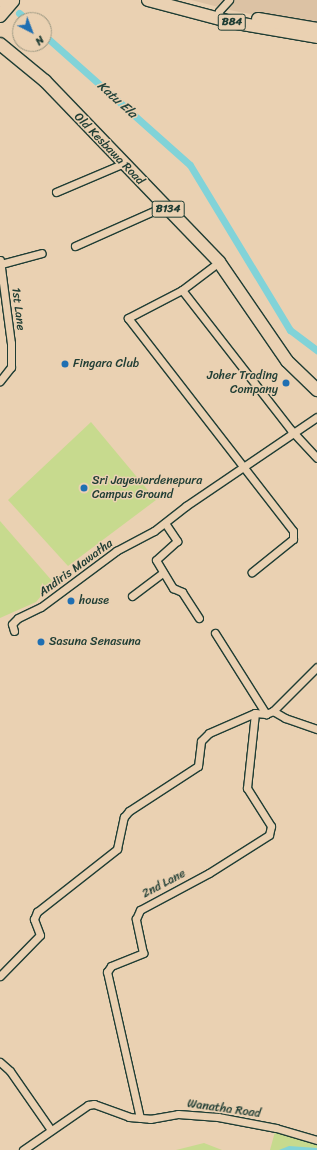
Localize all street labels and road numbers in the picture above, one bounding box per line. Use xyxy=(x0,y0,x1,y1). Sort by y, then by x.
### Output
road number: B84 xyxy=(217,13,247,31)
street label: Old Kesbawa Road xyxy=(71,110,147,188)
road number: B134 xyxy=(151,200,185,218)
street label: 1st Lane xyxy=(8,287,28,331)
street label: Andiris Mawatha xyxy=(36,536,116,600)
street label: 2nd Lane xyxy=(140,867,188,901)
street label: Wanatha Road xyxy=(186,1097,262,1121)

